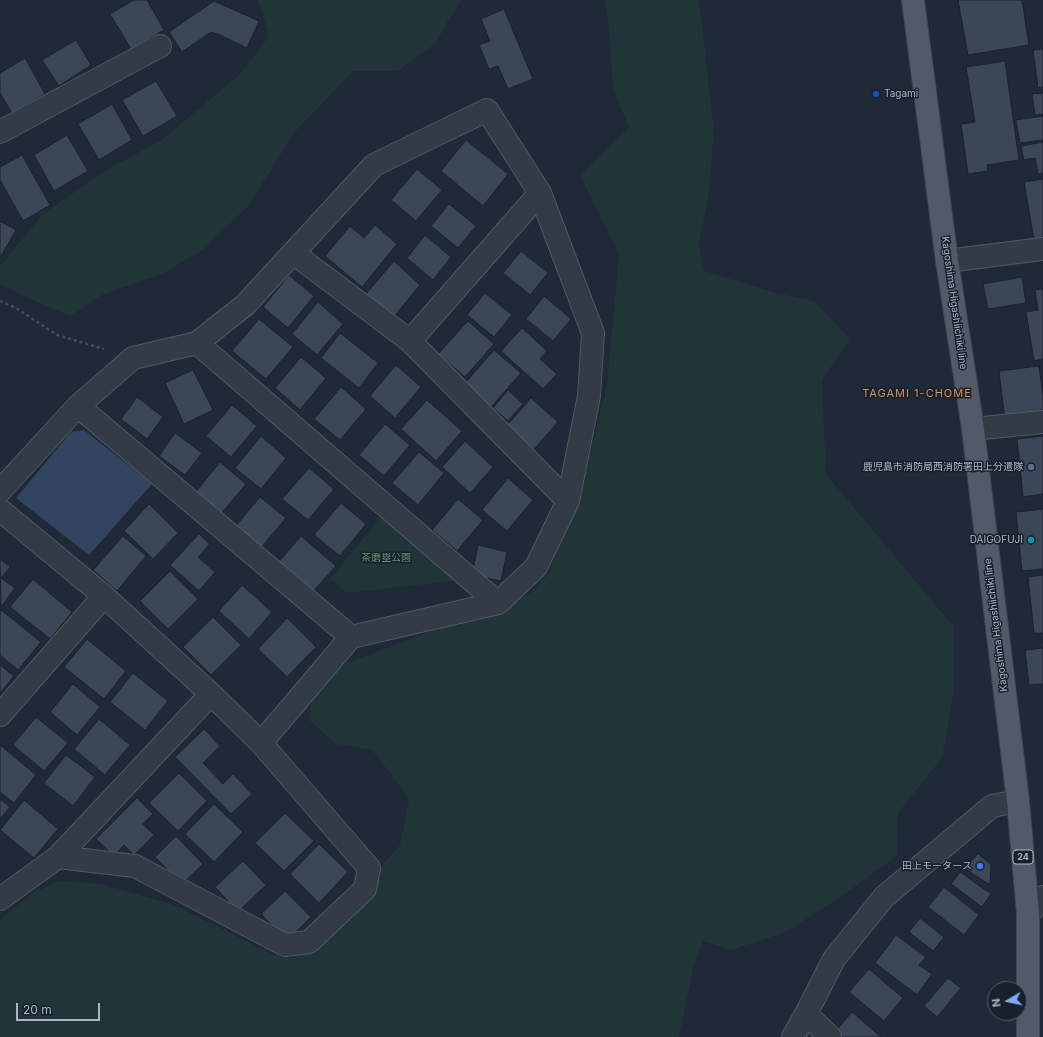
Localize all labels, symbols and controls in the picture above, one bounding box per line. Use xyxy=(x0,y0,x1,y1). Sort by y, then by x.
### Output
place label: Tagami xyxy=(884,88,918,100)
marker: Tagami xyxy=(871,89,881,99)
street label: Kagoshima Higashiichiki line xyxy=(939,236,969,370)
district label: TAGAMI 1-CHOME xyxy=(862,387,972,401)
place label: 鹿児島市消防局西消防署田上分遣隊 xyxy=(863,461,1023,473)
marker: 鹿児島市消防局西消防署田上分遣隊 xyxy=(1026,462,1036,472)
place label: DAIGOFUJI xyxy=(970,534,1023,546)
marker: DAIGOFUJI xyxy=(1026,535,1036,545)
park label: 茶磨塁公園 xyxy=(361,552,411,564)
street label: Kagoshima Higashiichiki line xyxy=(982,558,1010,692)
road number: 24 xyxy=(1013,850,1033,864)
place label: 田上モータース xyxy=(902,860,972,872)
marker: 田上モータース xyxy=(975,861,985,871)
north arrow xyxy=(987,981,1027,1021)
scale bar xyxy=(18,995,102,1021)
text: N xyxy=(989,997,1004,1008)
text: 20 m xyxy=(23,1002,52,1017)

